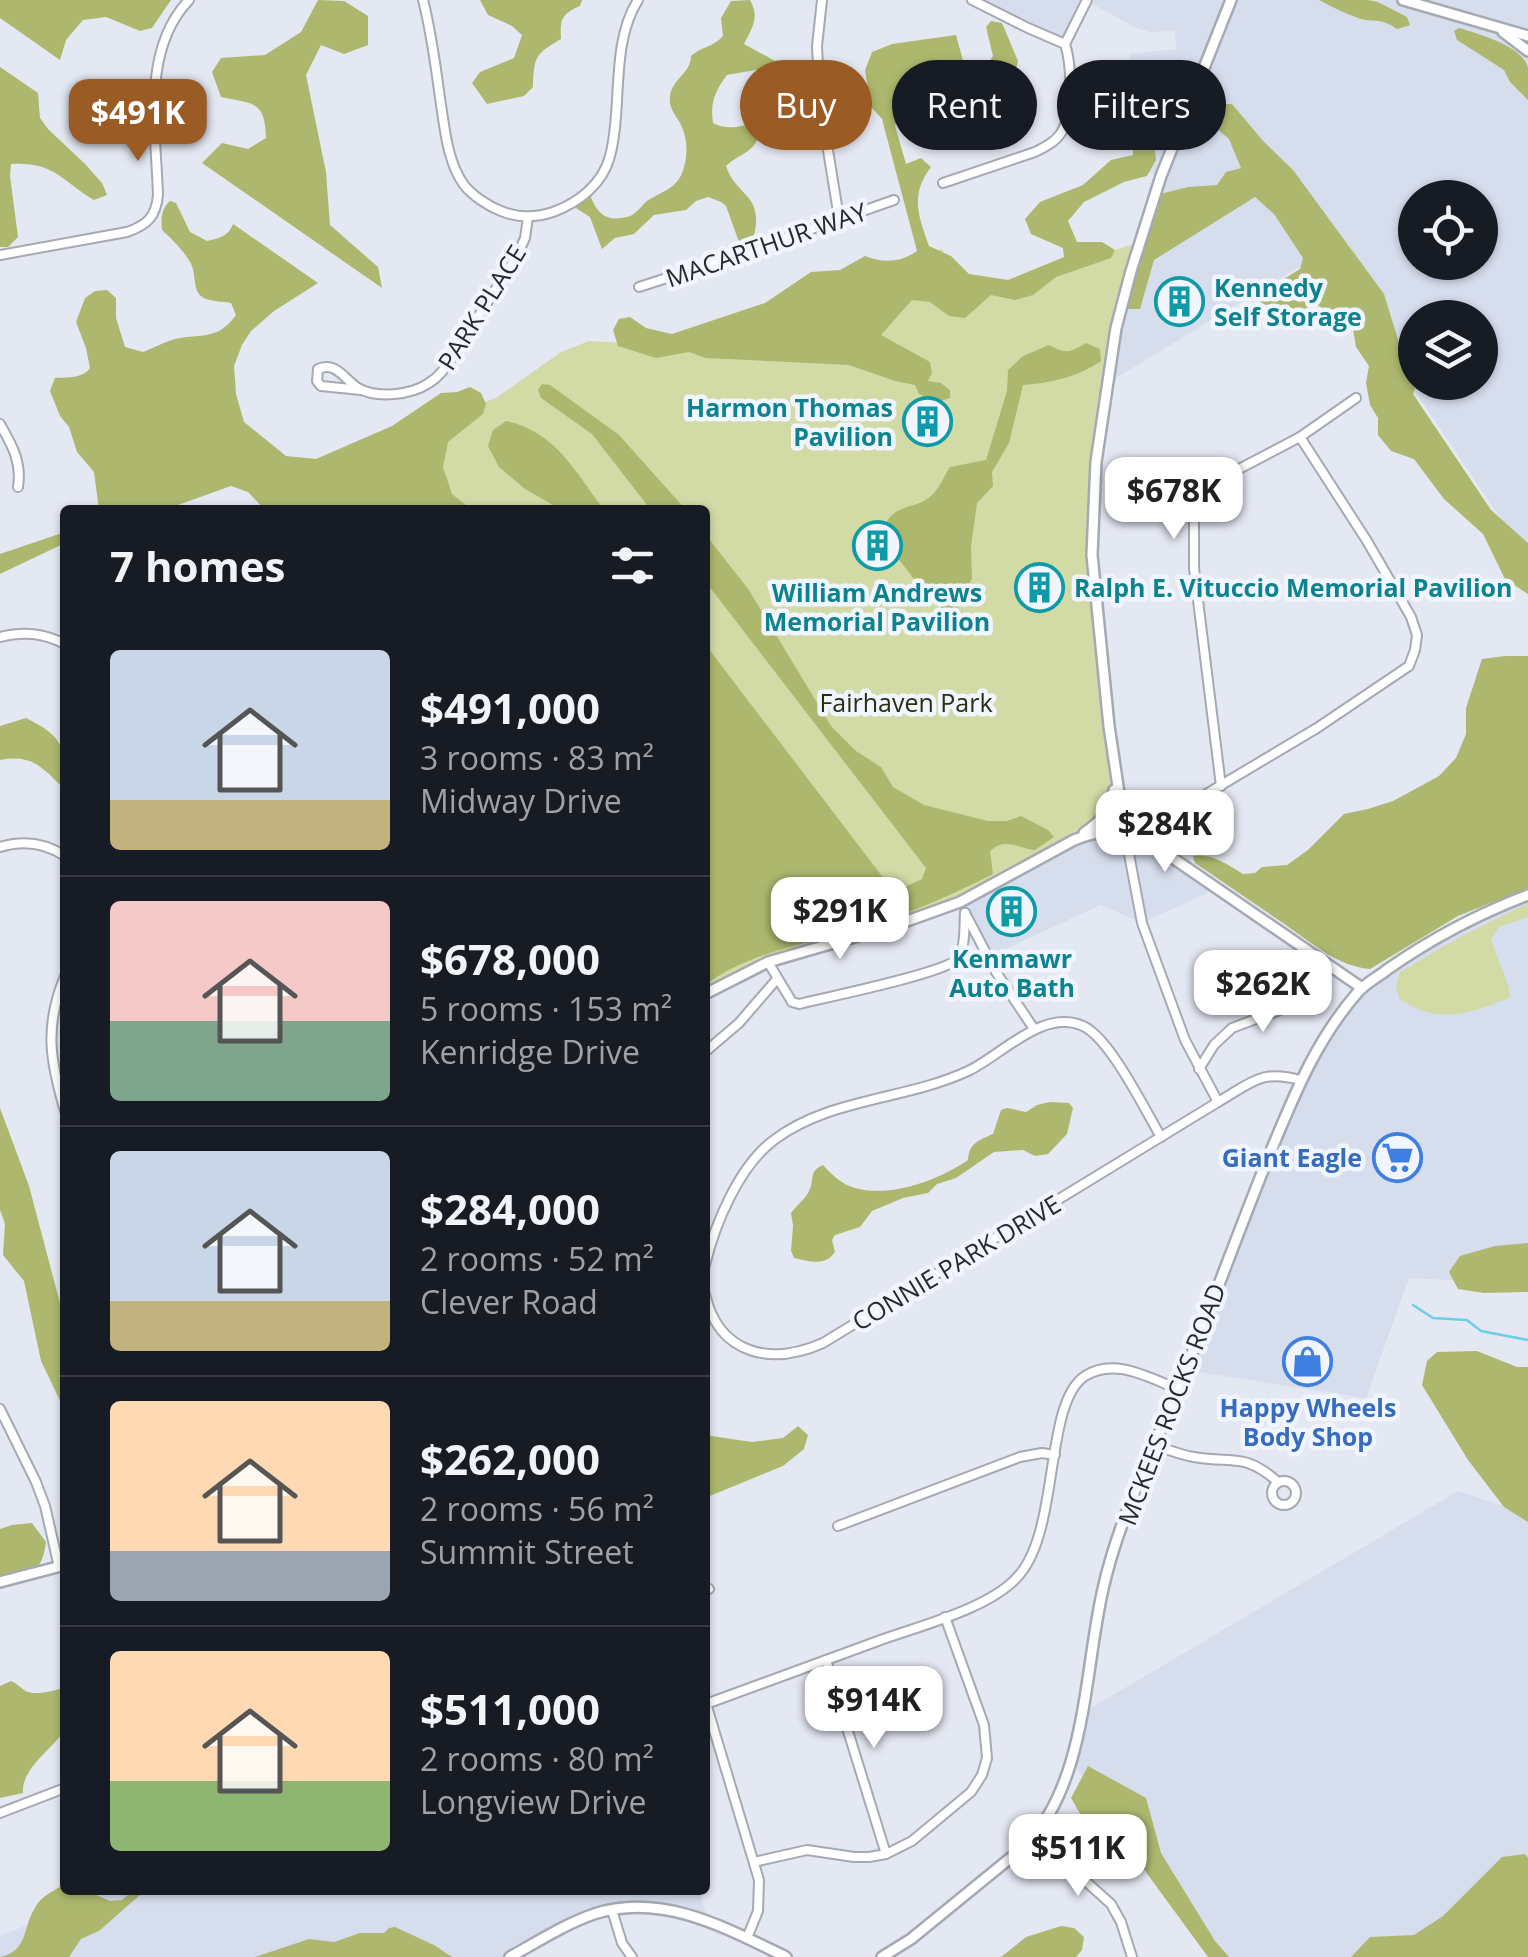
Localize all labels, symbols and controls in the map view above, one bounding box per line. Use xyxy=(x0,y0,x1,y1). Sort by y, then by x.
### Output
chip: Buy xyxy=(740,60,872,150)
chip: Rent xyxy=(892,60,1037,150)
chip: Filters xyxy=(1057,60,1226,150)
pin: $491K xyxy=(68,79,208,164)
text: $491K xyxy=(91,90,185,133)
map controls xyxy=(1398,180,1498,400)
button: locate xyxy=(1398,180,1498,280)
street label: MACARTHUR WAY xyxy=(661,194,871,294)
street label: PARK PLACE xyxy=(429,238,533,376)
place label: Kennedy Self Storage xyxy=(1214,270,1362,333)
building icon: Kennedy Self Storage xyxy=(1153,275,1205,327)
button: layers xyxy=(1398,300,1498,400)
place label: Harmon Thomas Pavilion xyxy=(686,390,893,453)
building icon: Harmon Thomas Pavilion xyxy=(902,395,954,447)
pin: $678K xyxy=(1104,457,1244,542)
text: $678K xyxy=(1127,468,1221,511)
building icon: William Andrews Memorial Pavilion xyxy=(851,520,903,572)
text: 7 homes xyxy=(110,537,285,594)
icon: filters xyxy=(605,538,660,593)
building icon: Ralph E. Vituccio Memorial Pavilion xyxy=(1013,561,1065,613)
place label: Ralph E. Vituccio Memorial Pavilion xyxy=(1074,570,1512,604)
place label: William Andrews Memorial Pavilion xyxy=(764,575,990,638)
text: $491,000 xyxy=(420,679,600,736)
park label: Fairhaven Park xyxy=(819,685,993,719)
icon: home xyxy=(190,690,310,810)
text: 3 rooms · 83 m² xyxy=(420,736,654,779)
text: Midway Drive xyxy=(420,779,622,822)
pin: $284K xyxy=(1095,790,1235,875)
text: $284K xyxy=(1118,801,1212,844)
pin: $291K xyxy=(770,877,910,962)
building icon: Kenmawr Auto Bath xyxy=(986,886,1038,938)
text: $291K xyxy=(793,888,887,931)
text: $678,000 xyxy=(420,930,600,987)
icon: home xyxy=(190,941,310,1061)
place label: Kenmawr Auto Bath xyxy=(949,941,1075,1004)
pin: $262K xyxy=(1193,950,1333,1035)
text: $262K xyxy=(1216,961,1310,1004)
text: 5 rooms · 153 m² xyxy=(420,987,672,1030)
text: Kenridge Drive xyxy=(420,1030,640,1073)
supermarket icon: Giant Eagle xyxy=(1371,1131,1423,1183)
place label: Giant Eagle xyxy=(1222,1140,1362,1174)
text: $284,000 xyxy=(420,1180,600,1237)
street label: CONNIE PARK DRIVE xyxy=(845,1186,1067,1338)
icon: home xyxy=(190,1191,310,1311)
text: 2 rooms · 52 m² xyxy=(420,1237,654,1280)
street label: MCKEES ROCKS ROAD xyxy=(1109,1278,1233,1530)
text: Clever Road xyxy=(420,1280,598,1323)
shop icon: Happy Wheels Body Shop xyxy=(1282,1335,1334,1387)
place label: Happy Wheels Body Shop xyxy=(1220,1390,1396,1453)
text: $262,000 xyxy=(420,1430,600,1487)
icon: home xyxy=(190,1441,310,1561)
text: 2 rooms · 56 m² xyxy=(420,1487,654,1530)
text: Summit Street xyxy=(420,1530,634,1573)
pin: $914K xyxy=(804,1666,944,1751)
text: $914K xyxy=(827,1677,921,1720)
text: $511,000 xyxy=(420,1680,600,1737)
icon: home xyxy=(190,1691,310,1811)
text: 2 rooms · 80 m² xyxy=(420,1737,654,1780)
text: Longview Drive xyxy=(420,1780,646,1823)
pin: $511K xyxy=(1008,1814,1148,1899)
text: $511K xyxy=(1031,1825,1125,1868)

